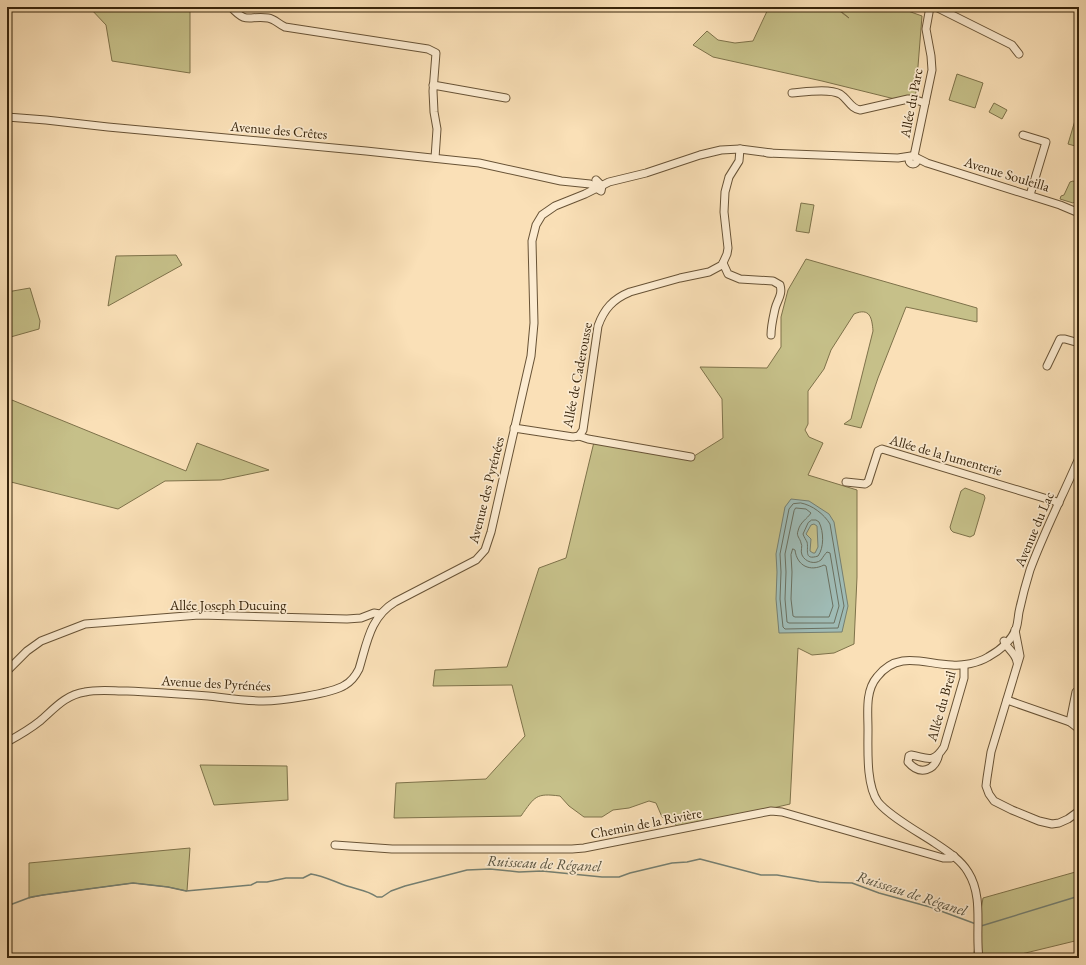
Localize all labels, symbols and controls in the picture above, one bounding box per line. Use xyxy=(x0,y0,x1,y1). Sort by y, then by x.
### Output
street label: Allée du Parc xyxy=(895,67,927,140)
street label: Avenue des Crêtes xyxy=(229,117,329,143)
street label: Avenue Souleilla xyxy=(961,152,1052,196)
street label: Allée de Caderousse xyxy=(558,320,596,430)
street label: Allée de la Jumenterie xyxy=(887,430,1005,480)
street label: Avenue des Pyrénées xyxy=(464,434,508,546)
street label: Avenue du Lac xyxy=(1010,489,1058,570)
street label: Allée Joseph Ducuing xyxy=(169,596,287,614)
street label: Allée du Breil xyxy=(922,668,960,744)
street label: Avenue des Pyrénées xyxy=(160,671,272,695)
street label: Chemin de la Rivière xyxy=(589,803,704,843)
water label: Ruisseau de Réganel xyxy=(486,851,602,876)
water label: Ruisseau de Réganel xyxy=(855,866,970,920)

